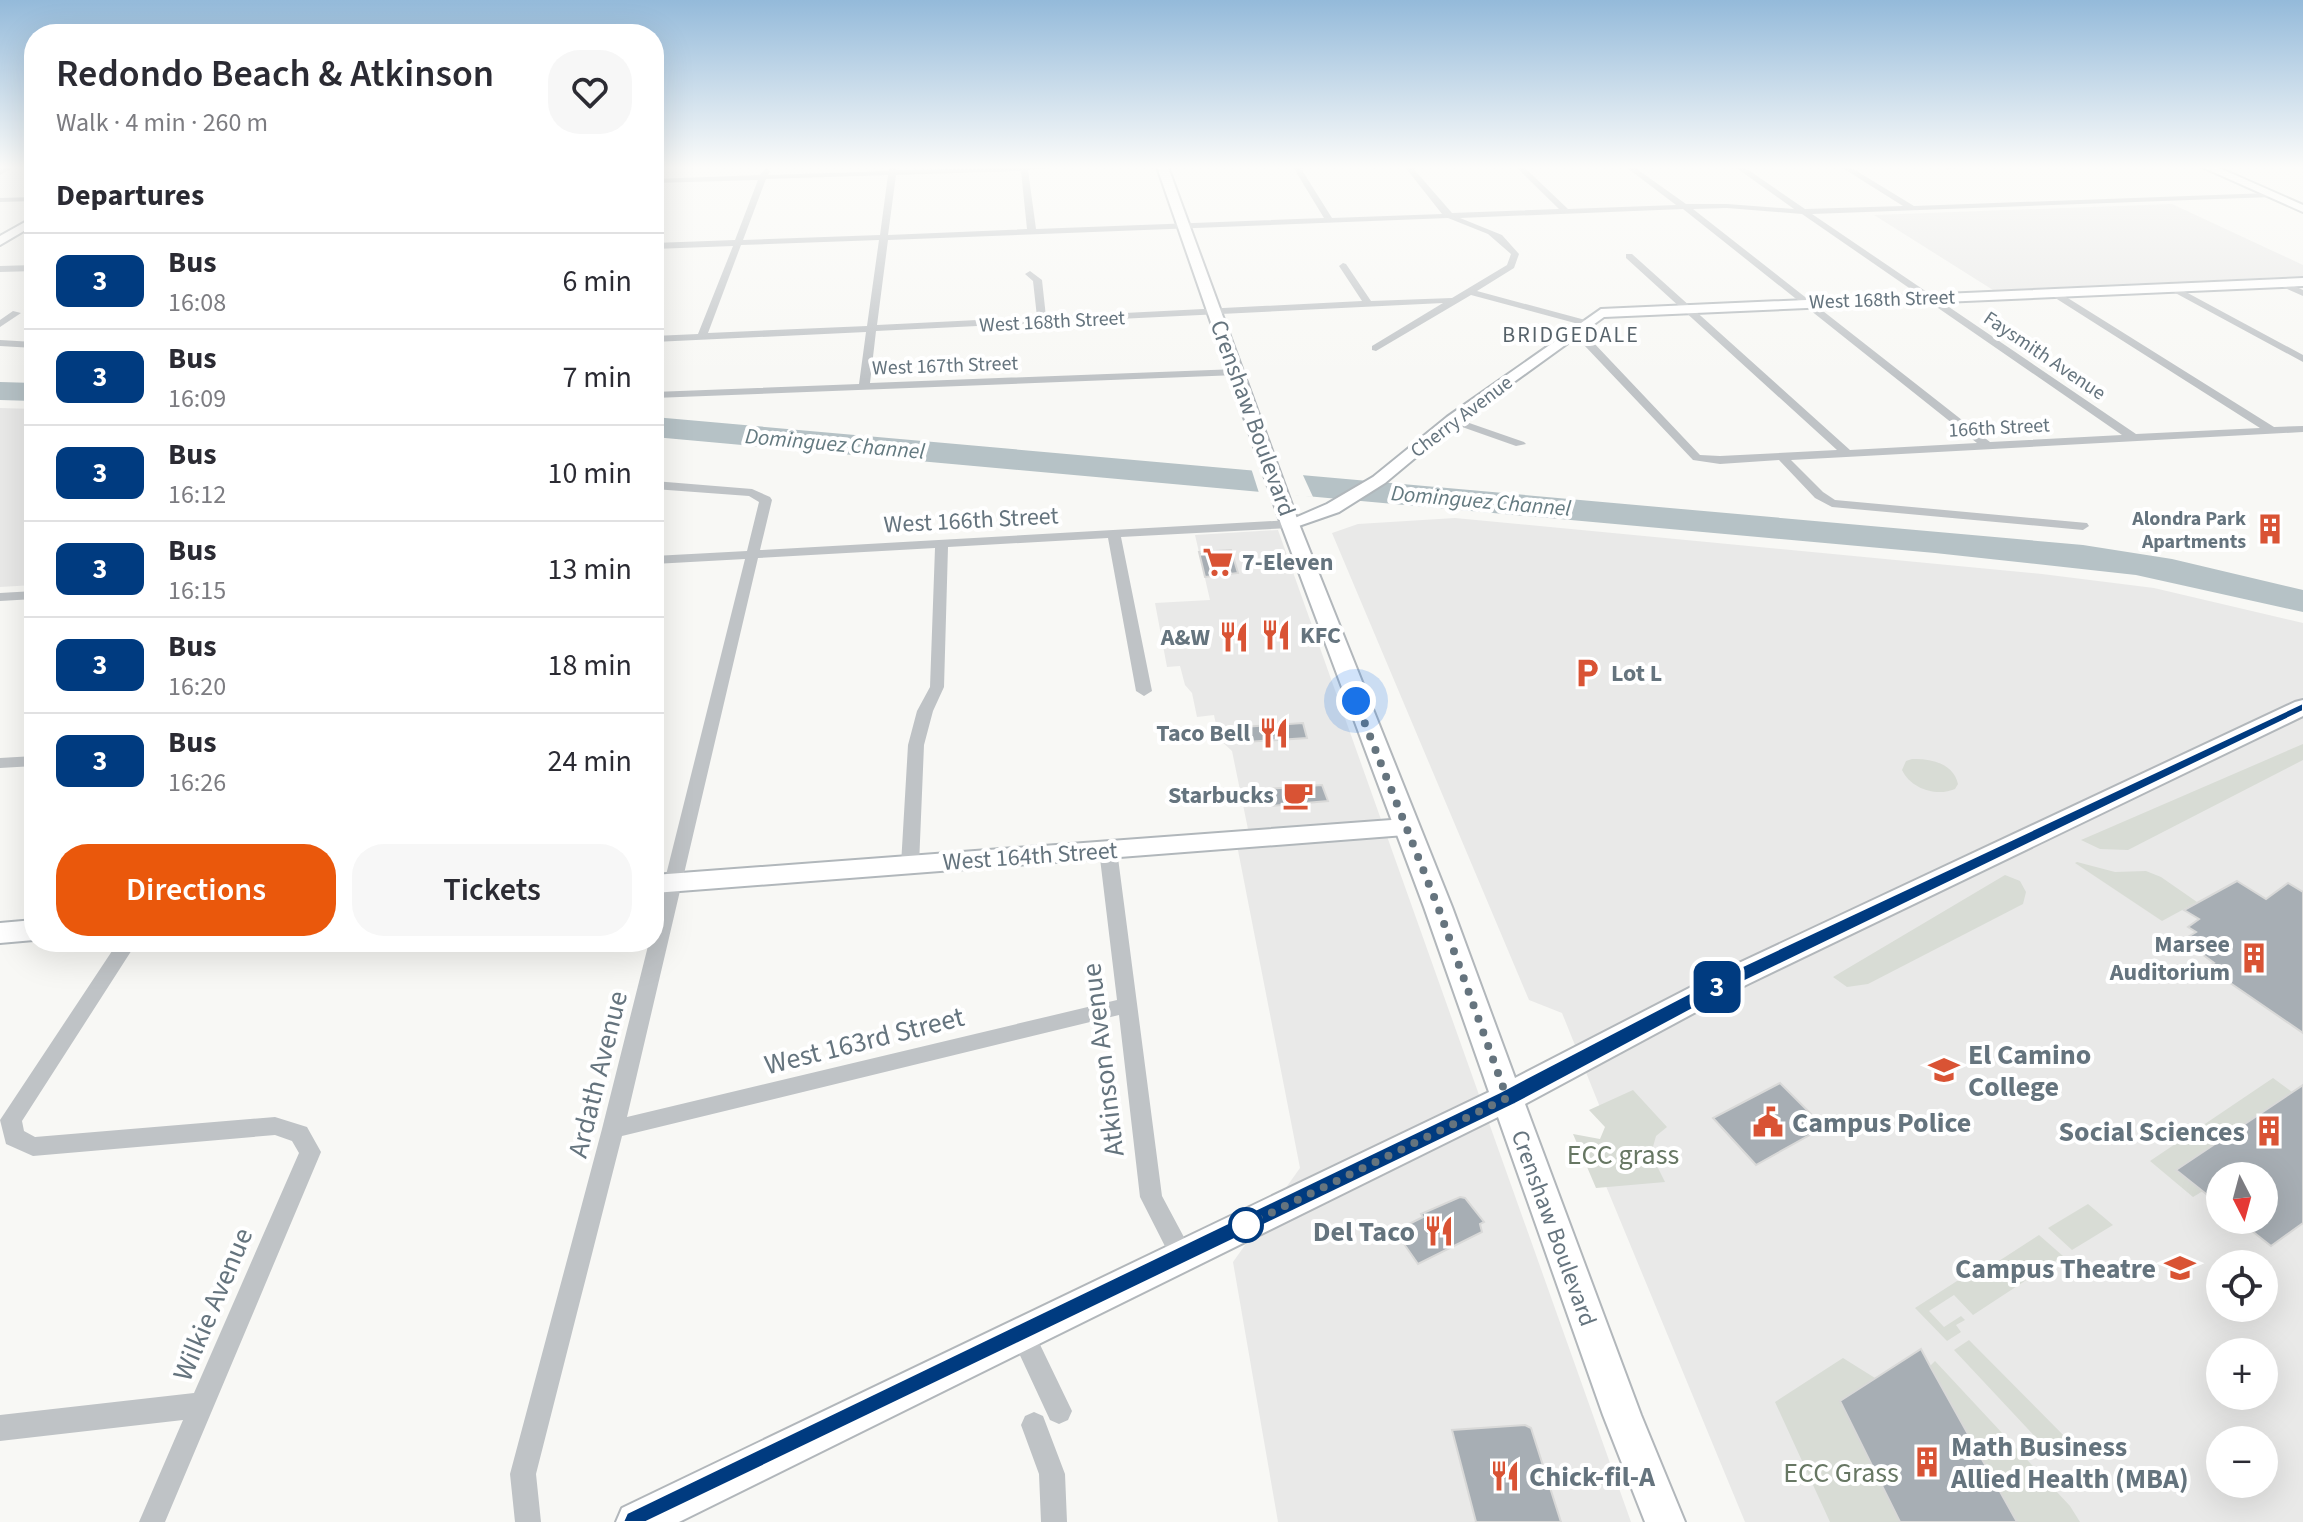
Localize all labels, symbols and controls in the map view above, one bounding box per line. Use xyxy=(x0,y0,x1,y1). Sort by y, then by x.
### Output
text: Redondo Beach & Atkinson xyxy=(56,47,494,101)
button: heart xyxy=(548,50,632,134)
text: Walk · 4 min · 260 m xyxy=(56,104,268,141)
text: Departures xyxy=(56,174,204,217)
text: Bus xyxy=(168,241,216,284)
text: 6 min xyxy=(562,260,632,303)
text: 3 xyxy=(93,261,107,301)
street label: West 168th Street xyxy=(1809,283,1956,317)
text: 16:08 xyxy=(168,284,226,321)
street label: West 168th Street xyxy=(978,304,1126,340)
street label: Faysmith Avenue xyxy=(1978,305,2111,407)
street label: Crenshaw Boulevard xyxy=(1201,315,1304,521)
district label: BRIDGEDALE xyxy=(1502,319,1640,351)
text: Bus xyxy=(168,337,216,380)
street label: West 167th Street xyxy=(872,349,1019,383)
text: 7 min xyxy=(562,356,632,399)
text: 3 xyxy=(93,357,107,397)
street label: Cherry Avenue xyxy=(1405,369,1519,465)
text: 16:09 xyxy=(168,380,226,417)
street label: 166th Street xyxy=(1948,411,2051,445)
water label: Dominguez Channel xyxy=(744,420,927,468)
text: Bus xyxy=(168,433,216,476)
text: 10 min xyxy=(548,452,632,495)
text: 3 xyxy=(93,453,107,493)
text: 16:12 xyxy=(168,476,226,513)
water label: Dominguez Channel xyxy=(1390,477,1573,525)
street label: West 166th Street xyxy=(883,498,1059,543)
place label: Alondra Park Apartments xyxy=(2131,505,2246,556)
building icon: Alondra Park Apartments xyxy=(2253,512,2287,546)
text: Bus xyxy=(168,529,216,572)
supermarket icon: 7-Eleven xyxy=(1201,545,1235,579)
place label: 7-Eleven xyxy=(1242,545,1333,580)
text: 13 min xyxy=(548,548,632,591)
text: 3 xyxy=(93,549,107,589)
text: 16:15 xyxy=(168,572,226,609)
restaurant icon: KFC xyxy=(1259,618,1293,652)
place label: KFC xyxy=(1300,618,1341,653)
place label: A&W xyxy=(1160,620,1210,655)
restaurant icon: A&W xyxy=(1217,620,1251,654)
text: Bus xyxy=(168,625,216,668)
text: 18 min xyxy=(548,644,632,687)
text: 3 xyxy=(93,645,107,685)
parking icon: Lot L xyxy=(1570,656,1604,690)
place label: Lot L xyxy=(1611,656,1662,691)
text: 16:20 xyxy=(168,668,226,705)
your location xyxy=(1336,681,1376,721)
place label: Taco Bell xyxy=(1156,716,1250,751)
restaurant icon: Taco Bell xyxy=(1257,716,1291,750)
text: Bus xyxy=(168,721,216,764)
text: 24 min xyxy=(548,740,632,783)
text: 3 xyxy=(93,741,107,781)
text: 16:26 xyxy=(168,764,226,801)
place label: Starbucks xyxy=(1168,778,1274,813)
cafe icon: Starbucks xyxy=(1281,778,1315,812)
street label: West 164th Street xyxy=(941,833,1119,880)
button: Directions xyxy=(56,844,336,936)
button: Tickets xyxy=(352,844,632,936)
place label: Marsee Auditorium xyxy=(2109,927,2230,990)
building icon: Marsee Auditorium xyxy=(2237,941,2271,975)
street label: Atkinson Avenue xyxy=(1071,961,1135,1159)
line badge: 3 xyxy=(1691,961,1743,1013)
text: 3 xyxy=(1710,967,1724,1007)
street label: Ardath Avenue xyxy=(558,987,638,1162)
street label: West 163rd Street xyxy=(760,997,969,1085)
place label: El Camino College xyxy=(1968,1035,2091,1107)
school or university icon: El Camino College xyxy=(1927,1053,1961,1087)
place label: Campus Police xyxy=(1792,1103,1971,1143)
public building icon: Campus Police xyxy=(1751,1105,1785,1139)
place label: Social Sciences xyxy=(2059,1112,2245,1152)
building icon: Social Sciences xyxy=(2252,1114,2286,1148)
street label: Crenshaw Boulevard xyxy=(1502,1125,1605,1331)
park label: ECC grass xyxy=(1567,1135,1679,1175)
north arrow xyxy=(2206,1162,2278,1234)
map controls xyxy=(2206,1162,2278,1498)
unlabelled marker xyxy=(1229,1208,1263,1242)
place label: Del Taco xyxy=(1313,1212,1415,1252)
restaurant icon: Del Taco xyxy=(1422,1214,1456,1248)
street label: Wilkie Avenue xyxy=(163,1222,263,1387)
place label: Campus Theatre xyxy=(1955,1249,2156,1289)
button: locate xyxy=(2206,1250,2278,1322)
school or university icon: Campus Theatre xyxy=(2163,1251,2197,1285)
button: + xyxy=(2206,1338,2278,1410)
button: − xyxy=(2206,1426,2278,1498)
place label: Math Business Allied Health (MBA) xyxy=(1950,1427,2189,1499)
building icon: Math Business Allied Health (MBA) xyxy=(1910,1445,1944,1479)
park label: ECC Grass xyxy=(1783,1453,1899,1493)
place label: Chick-fil-A xyxy=(1529,1457,1656,1497)
restaurant icon: Chick-fil-A xyxy=(1488,1459,1522,1493)

